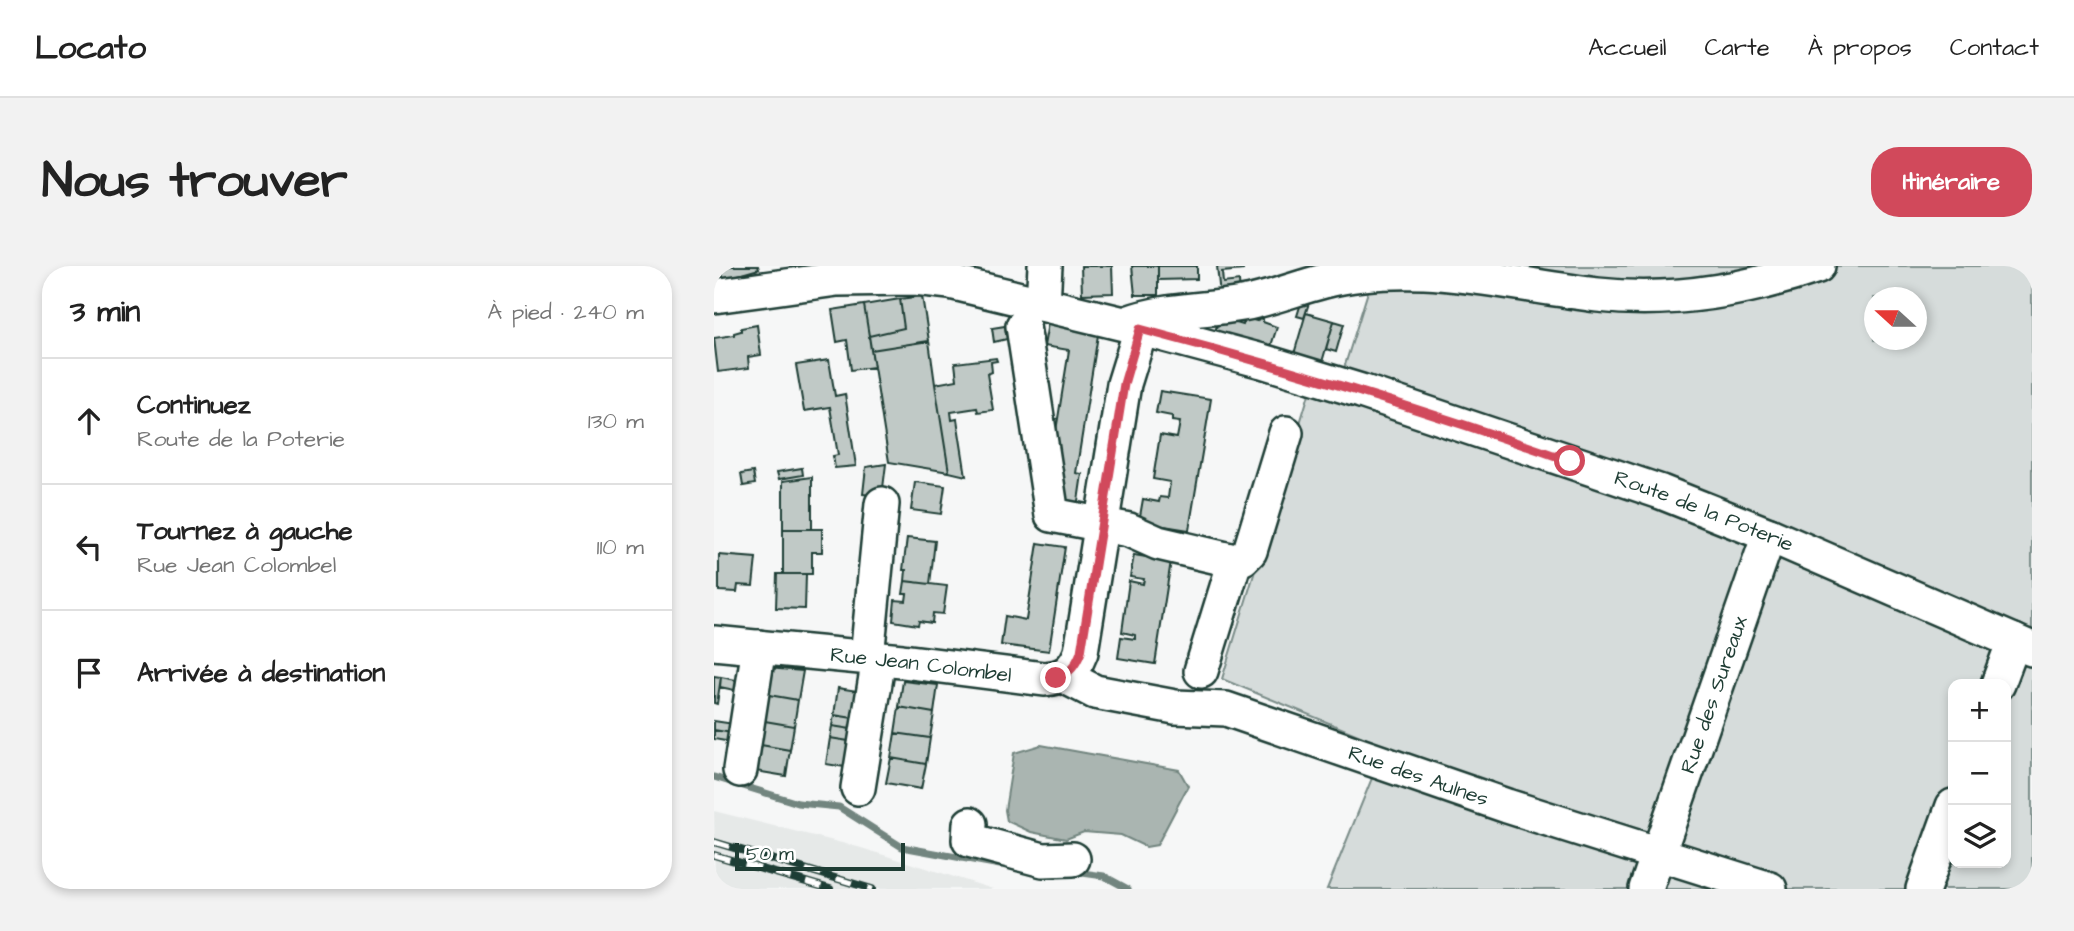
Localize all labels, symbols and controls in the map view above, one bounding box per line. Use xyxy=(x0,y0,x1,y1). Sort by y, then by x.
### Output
text: Locato xyxy=(35,25,146,71)
text: Accueil xyxy=(1588,31,1667,65)
text: Carte xyxy=(1705,31,1770,65)
text: À propos xyxy=(1808,31,1912,65)
text: Contact xyxy=(1950,31,2039,65)
button: Itinéraire xyxy=(1871,147,2032,217)
text: Nous trouver xyxy=(42,148,348,216)
north arrow xyxy=(1864,287,1927,350)
text: 3 min xyxy=(70,291,140,333)
text: À pied · 240 m xyxy=(487,296,644,328)
text: Continuez xyxy=(137,387,251,423)
icon: ahead xyxy=(70,402,108,440)
text: 130 m xyxy=(588,405,644,437)
text: Route de la Poterie xyxy=(137,423,345,455)
route start xyxy=(1554,445,1585,476)
street label: Route de la Poterie xyxy=(1611,463,1798,558)
text: Tournez à gauche xyxy=(137,513,353,549)
icon: left xyxy=(70,528,108,566)
text: 110 m xyxy=(596,531,644,563)
text: Rue Jean Colombel xyxy=(137,549,336,581)
street label: Rue des Sureaux xyxy=(1673,612,1754,777)
street label: Rue Jean Colombel xyxy=(829,640,1013,689)
icon: arrive xyxy=(70,654,108,692)
text: Arrivée à destination xyxy=(137,655,385,691)
route end xyxy=(1040,662,1071,693)
map controls xyxy=(1948,679,2011,868)
button: + xyxy=(1948,679,2011,742)
street label: Rue des Aulnes xyxy=(1345,738,1492,813)
button: − xyxy=(1948,742,2011,805)
button: layers xyxy=(1948,805,2011,868)
scale bar xyxy=(735,840,905,872)
text: 50 m xyxy=(746,841,794,868)

